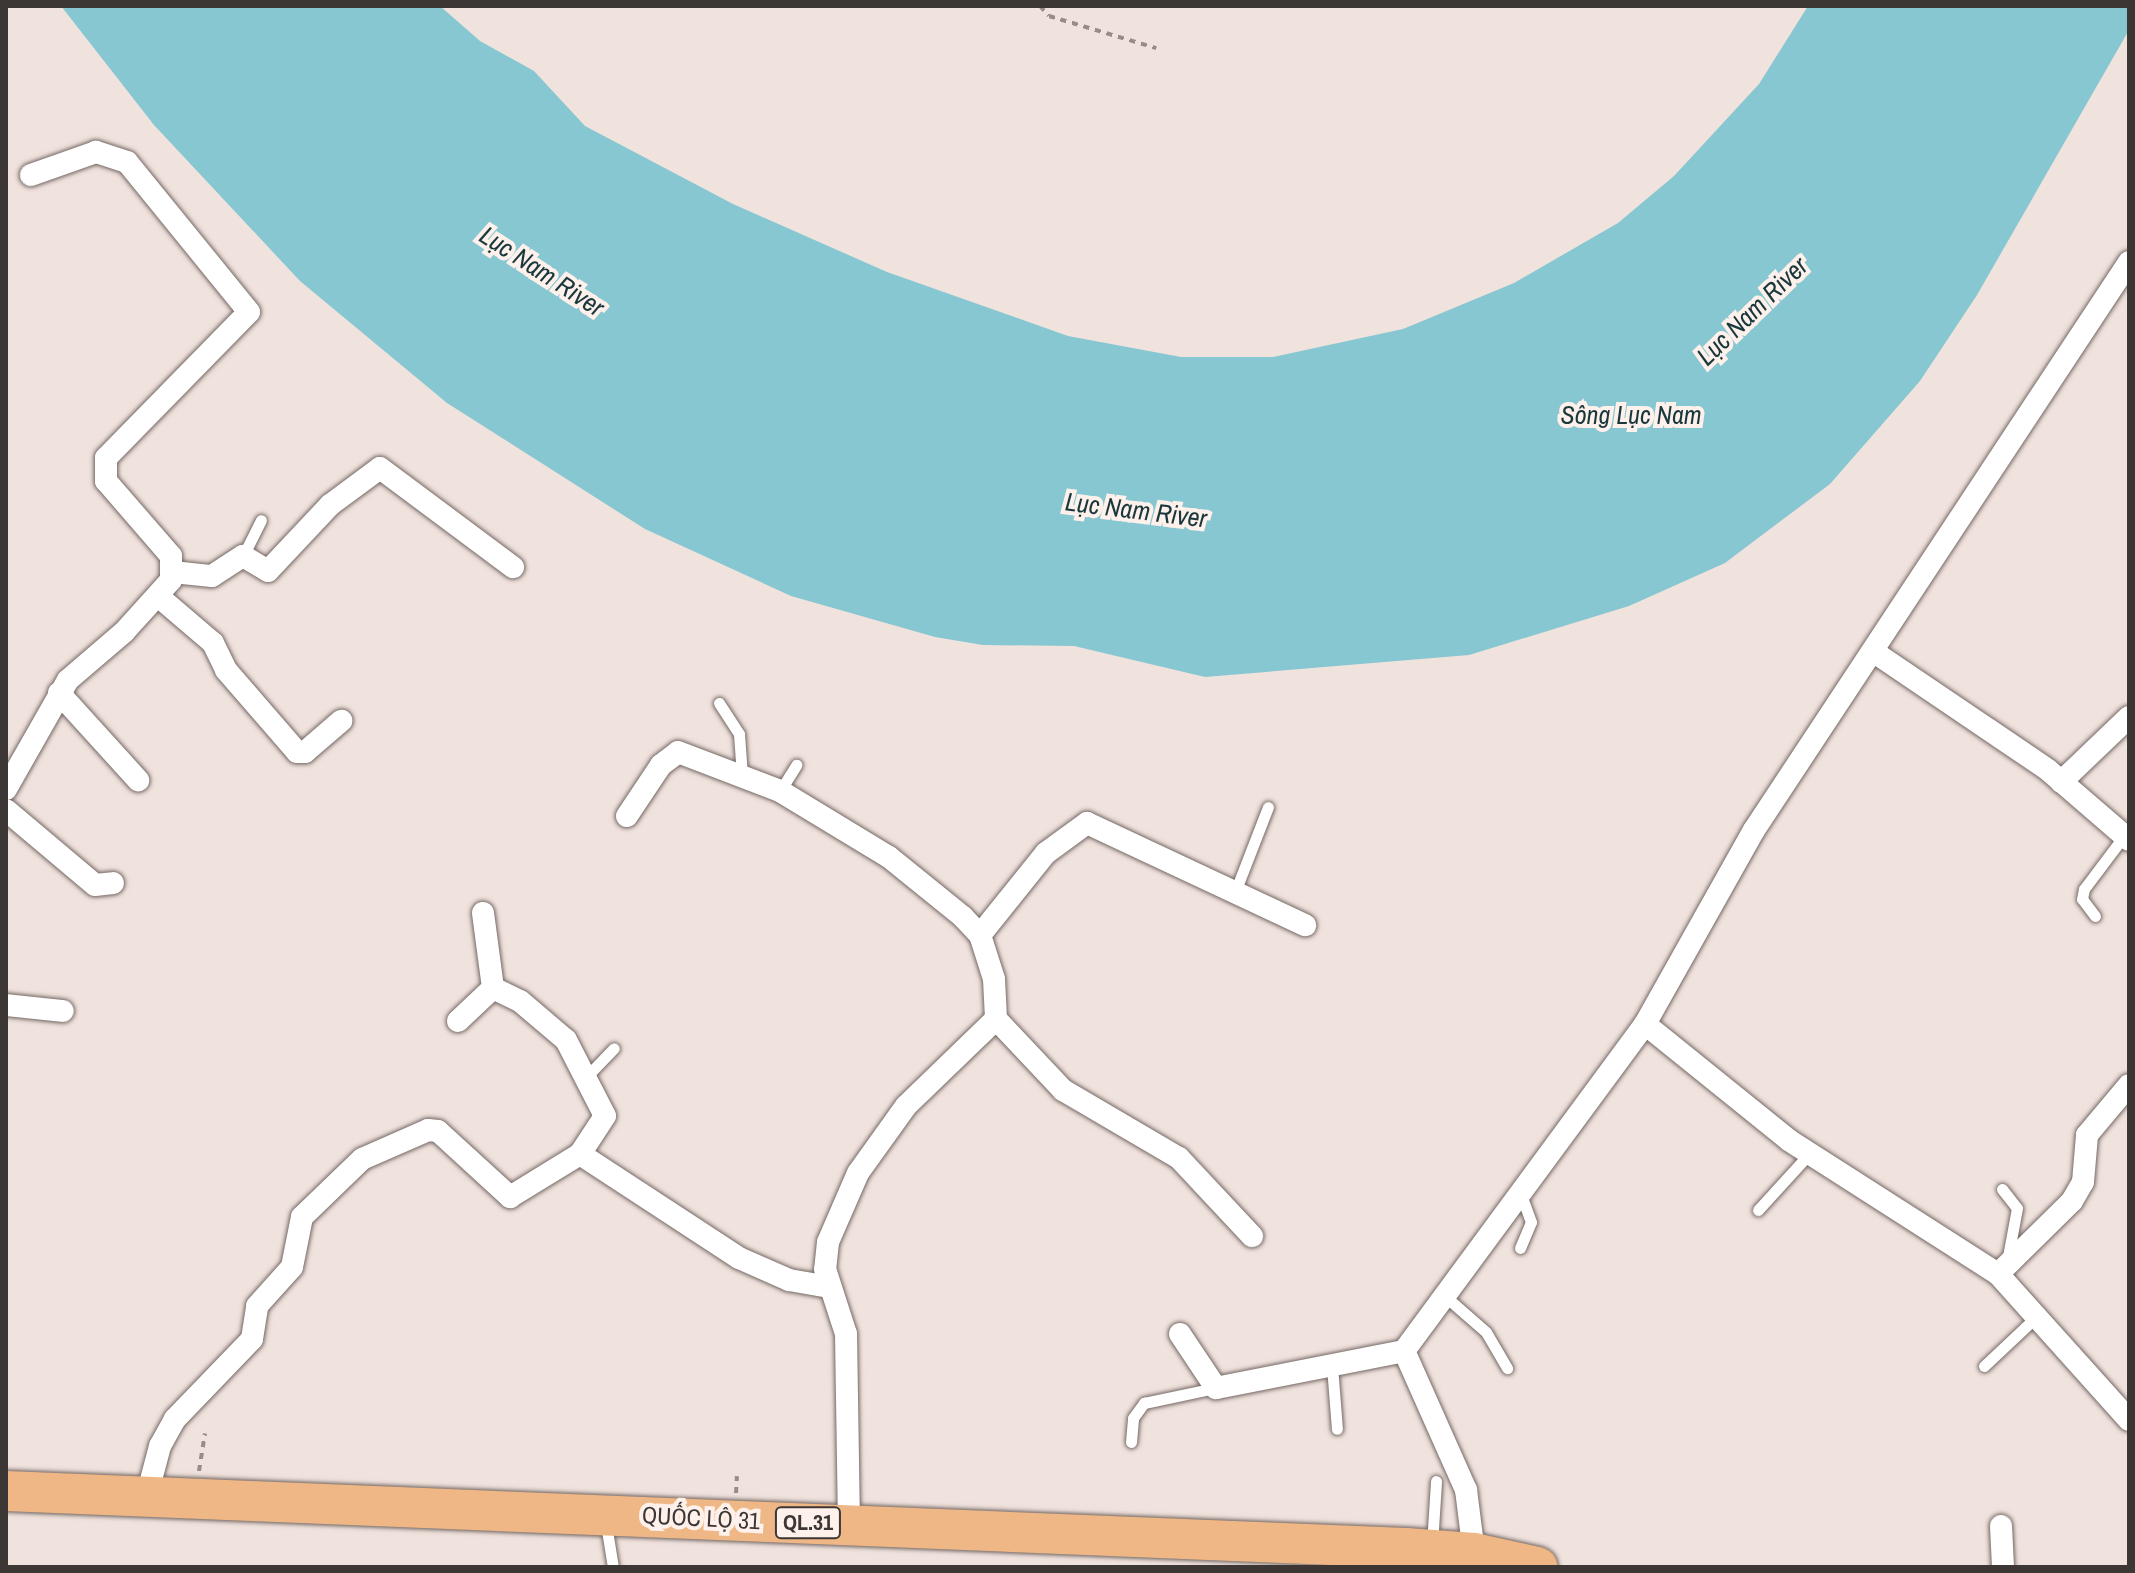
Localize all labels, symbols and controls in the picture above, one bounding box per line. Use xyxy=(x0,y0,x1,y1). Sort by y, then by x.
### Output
water label: Lục Nam River xyxy=(474,219,610,323)
water label: Lục Nam River xyxy=(1690,250,1814,372)
water label: Sông Lục Nam xyxy=(1560,399,1702,431)
water label: Lục Nam River xyxy=(1064,486,1208,534)
street label: QUỐC LỘ 31 xyxy=(641,1501,761,1535)
road number: QL.31 xyxy=(774,1505,842,1541)

